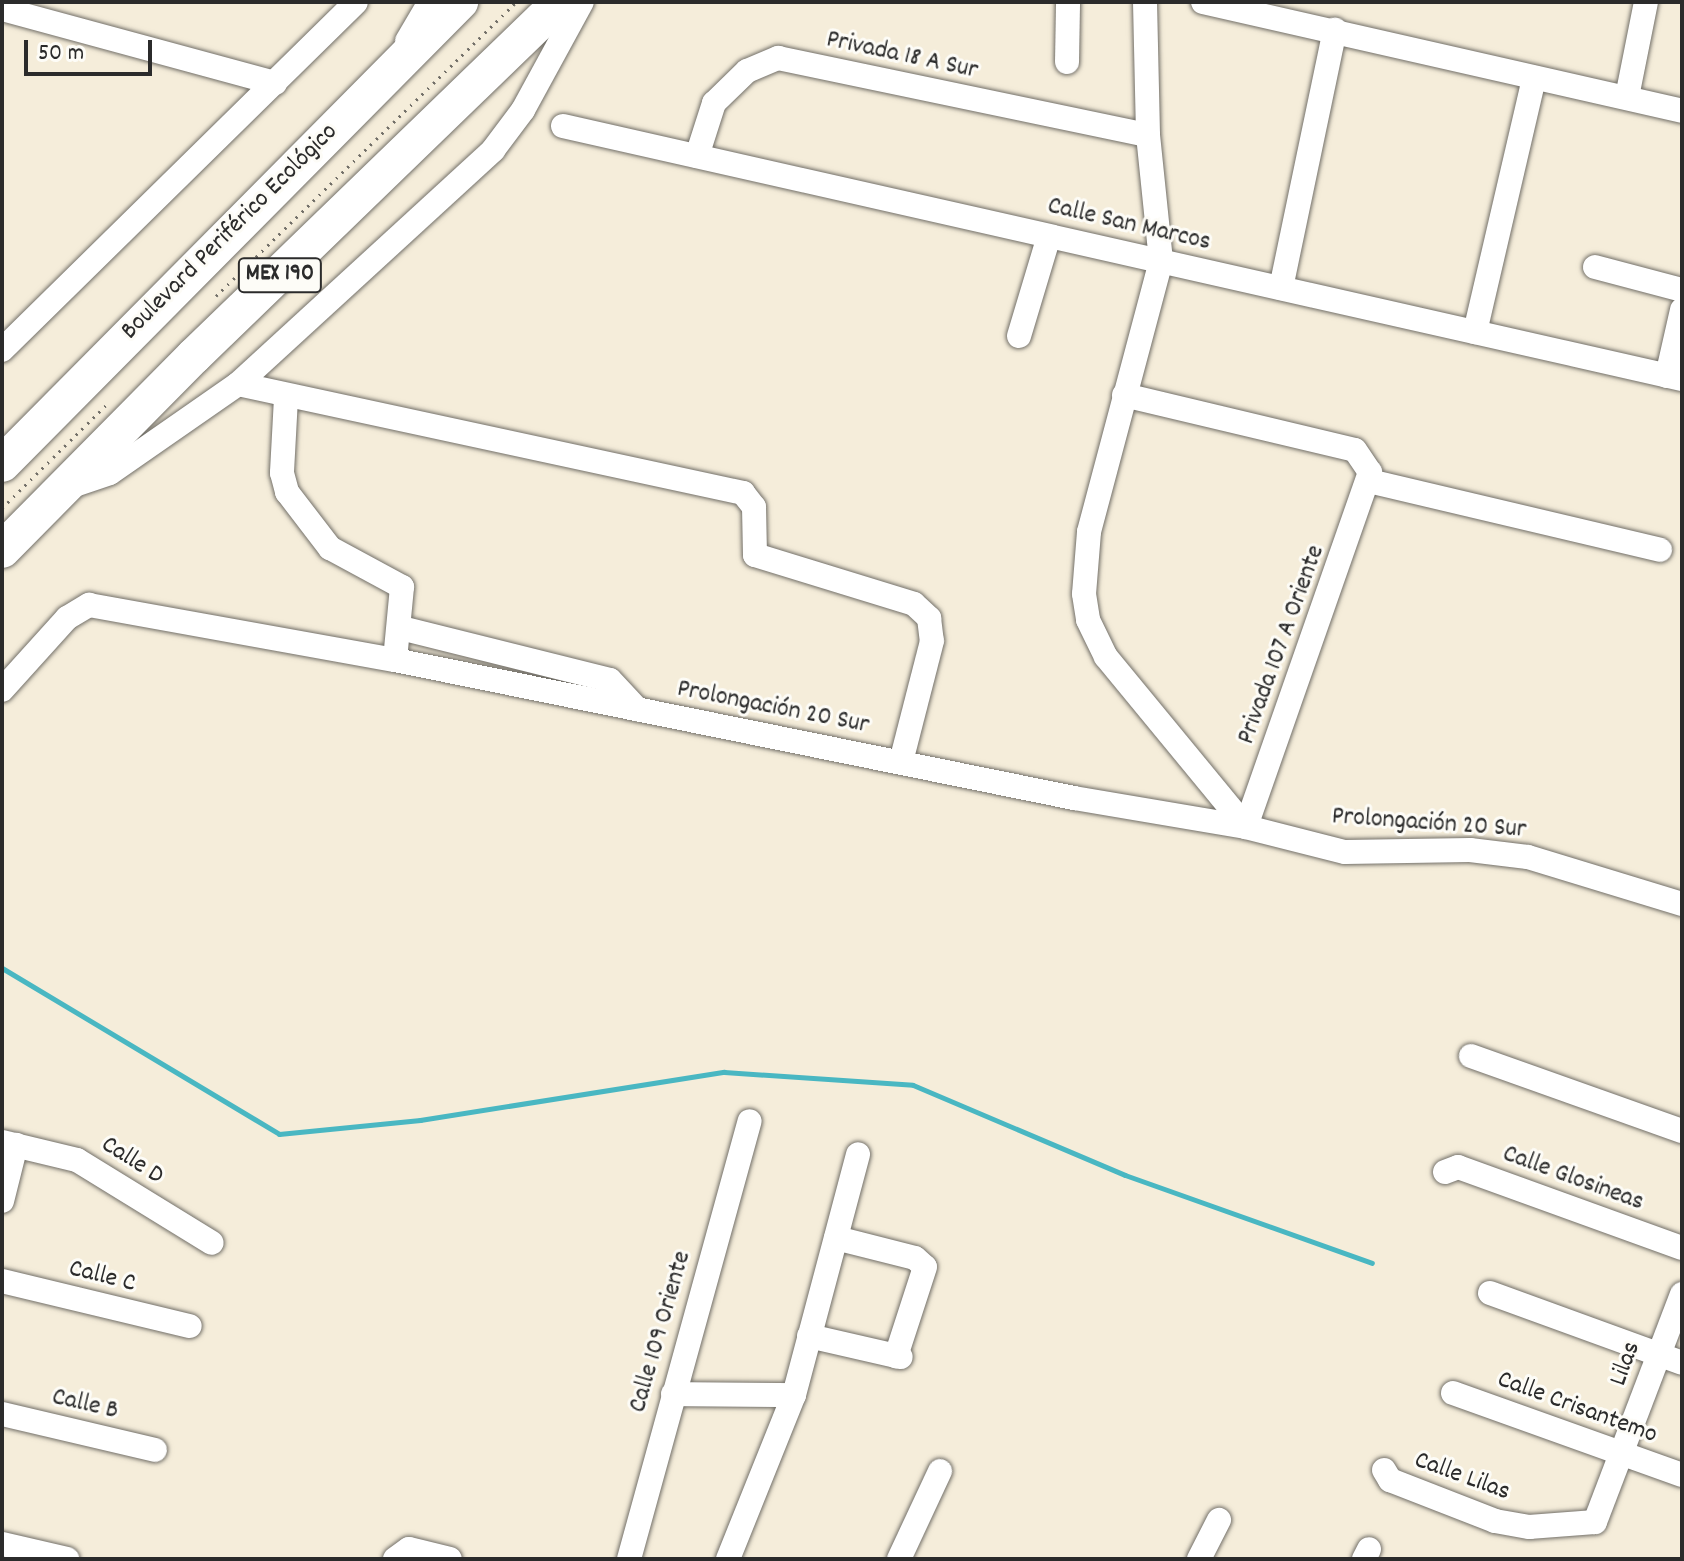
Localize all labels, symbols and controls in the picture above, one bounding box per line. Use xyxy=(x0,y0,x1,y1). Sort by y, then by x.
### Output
scale bar xyxy=(28,24,156,74)
street label: Privada 18 A Sur xyxy=(823,25,981,87)
text: 50 m xyxy=(38,37,84,71)
street label: Boulevard Periférico Ecológico xyxy=(115,117,345,347)
street label: Calle San Marcos xyxy=(1044,191,1214,259)
road number: MEX 190 xyxy=(236,255,324,295)
street label: Privada 107 A Oriente xyxy=(1232,541,1332,749)
street label: Prolongación 20 Sur xyxy=(674,674,872,742)
street label: Prolongación 20 Sur xyxy=(1331,802,1527,846)
street label: Calle D xyxy=(95,1130,169,1192)
street label: Calle Glosineas xyxy=(1498,1139,1648,1219)
street label: Calle 109 Oriente xyxy=(623,1248,699,1416)
street label: Calle C xyxy=(65,1254,139,1300)
street label: Lilas xyxy=(1604,1338,1648,1390)
street label: Calle Crisantemo xyxy=(1493,1365,1661,1451)
street label: Calle B xyxy=(49,1382,121,1428)
street label: Calle Lilas xyxy=(1410,1445,1514,1509)

